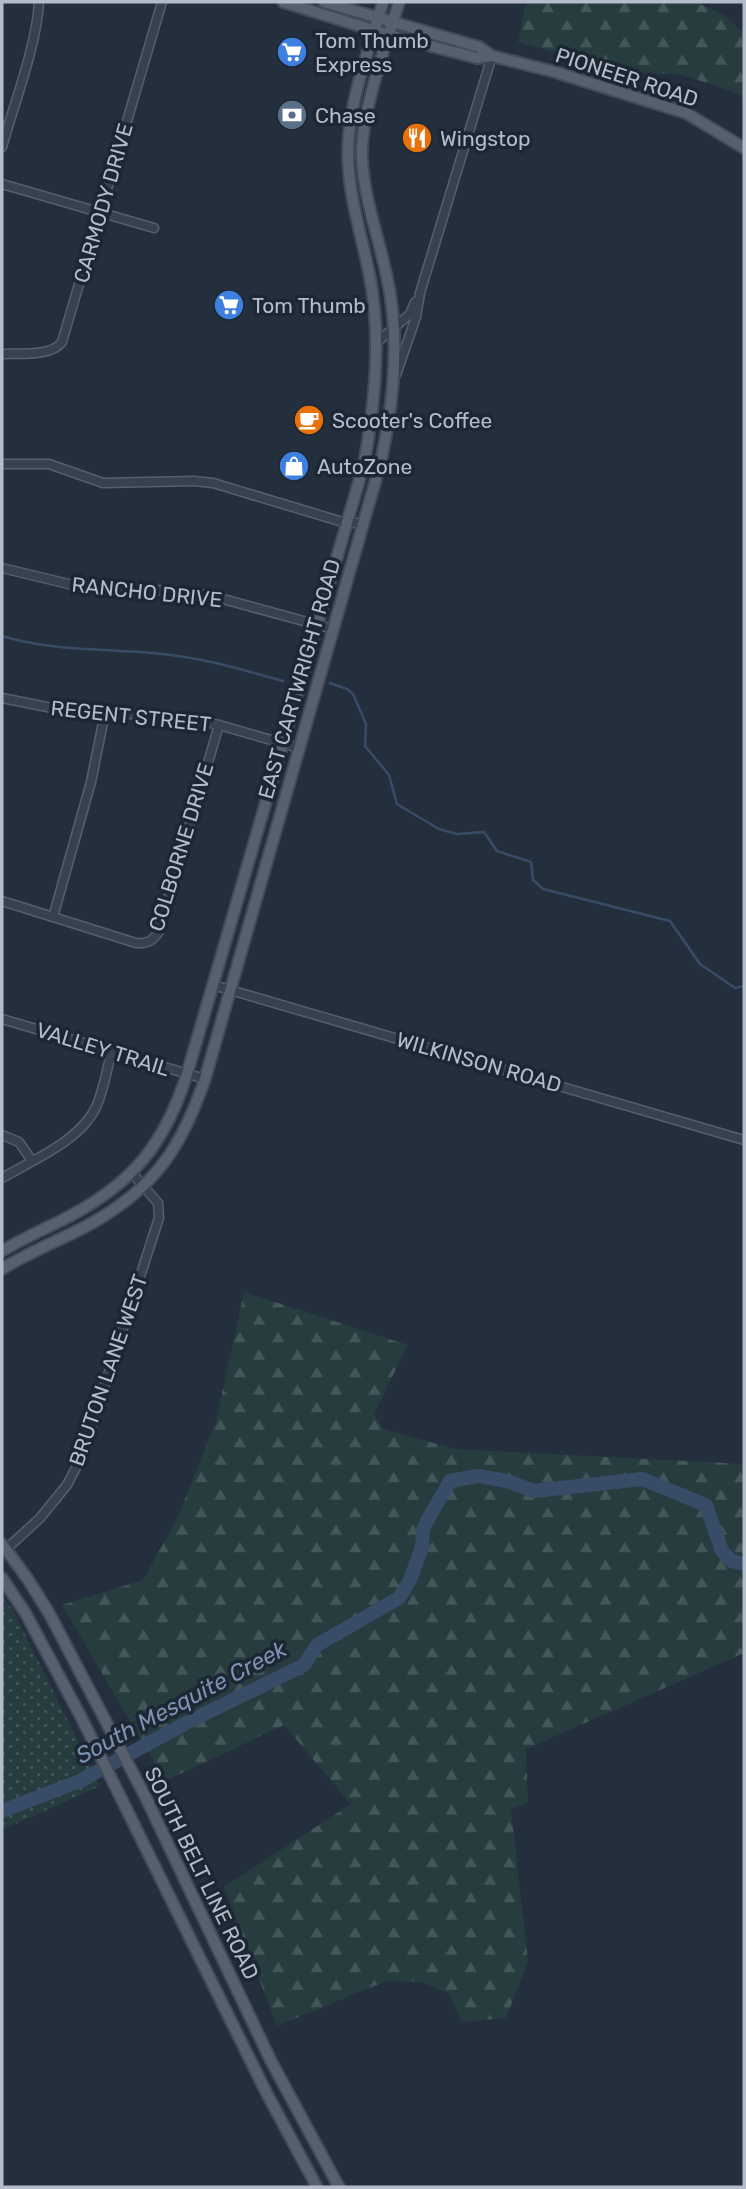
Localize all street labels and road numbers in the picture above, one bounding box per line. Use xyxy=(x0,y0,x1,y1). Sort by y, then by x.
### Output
street label: PIONEER ROAD xyxy=(552,42,702,112)
street label: CARMODY DRIVE xyxy=(68,120,138,286)
street label: EAST CARTWRIGHT ROAD xyxy=(253,556,345,802)
street label: RANCHO DRIVE xyxy=(71,572,223,612)
street label: REGENT STREET xyxy=(50,695,212,737)
street label: COLBORNE DRIVE xyxy=(143,760,219,934)
street label: VALLEY TRAIL xyxy=(33,1017,173,1081)
street label: WILKINSON ROAD xyxy=(394,1026,564,1098)
street label: BRUTON LANE WEST xyxy=(63,1271,153,1469)
street label: SOUTH BELT LINE ROAD xyxy=(140,1763,264,1983)

